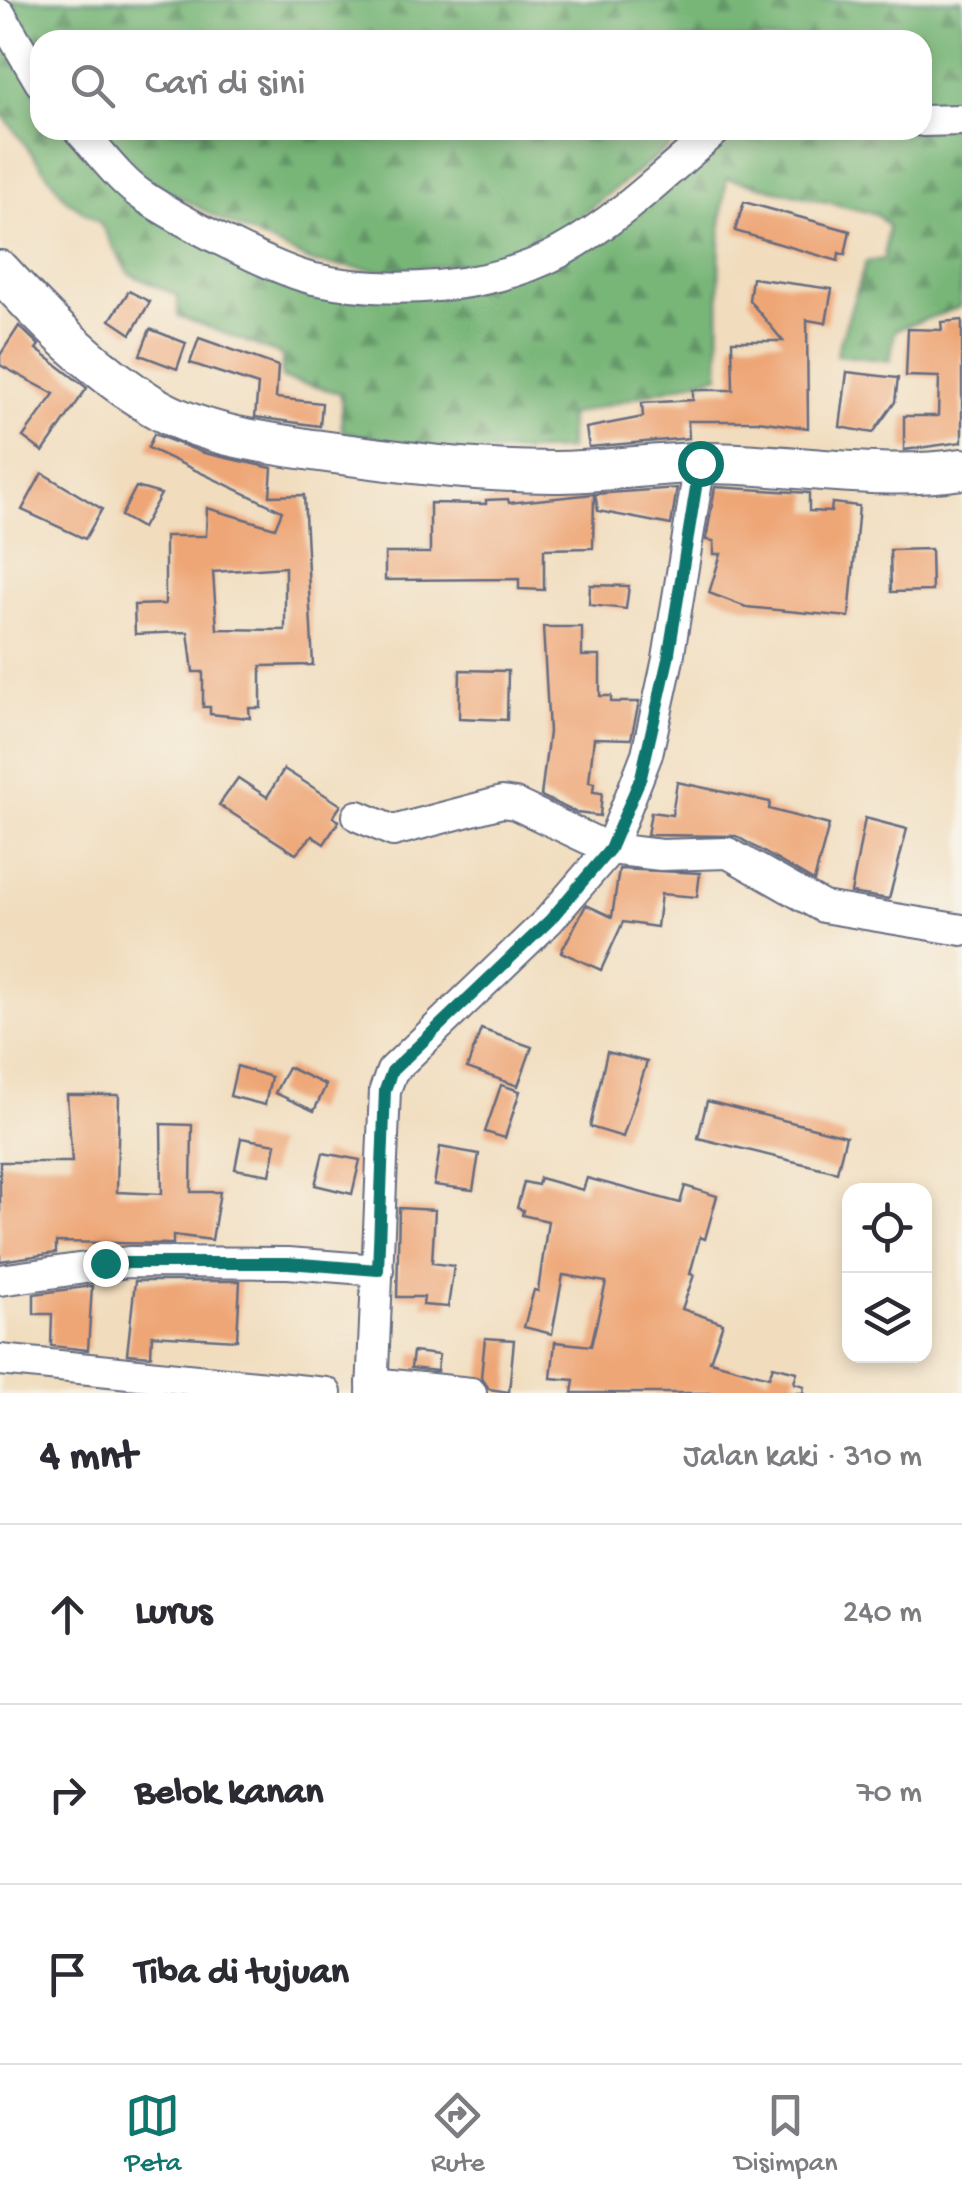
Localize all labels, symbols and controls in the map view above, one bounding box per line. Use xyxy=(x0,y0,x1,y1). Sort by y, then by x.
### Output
search box xyxy=(30,30,932,140)
icon: search xyxy=(65,58,120,113)
text: Cari di sini xyxy=(145,63,305,107)
route start xyxy=(678,441,724,487)
map controls xyxy=(842,1183,932,1363)
button: locate xyxy=(842,1183,932,1273)
route end xyxy=(83,1241,129,1287)
button: layers xyxy=(842,1273,932,1363)
text: 4 mnt xyxy=(40,1434,137,1483)
text: Jalan kaki · 310 m xyxy=(683,1439,922,1477)
icon: ahead xyxy=(40,1587,95,1642)
text: Lurus xyxy=(135,1592,212,1636)
text: 240 m xyxy=(843,1595,922,1633)
icon: right xyxy=(40,1767,95,1822)
text: Belok kanan xyxy=(135,1772,323,1816)
text: 70 m xyxy=(857,1775,922,1813)
icon: arrive xyxy=(40,1947,95,2002)
text: Tiba di tujuan xyxy=(135,1952,349,1996)
tab: Peta xyxy=(124,2088,181,2181)
tab: Rute xyxy=(430,2088,485,2181)
tab: Disimpan xyxy=(734,2088,838,2181)

